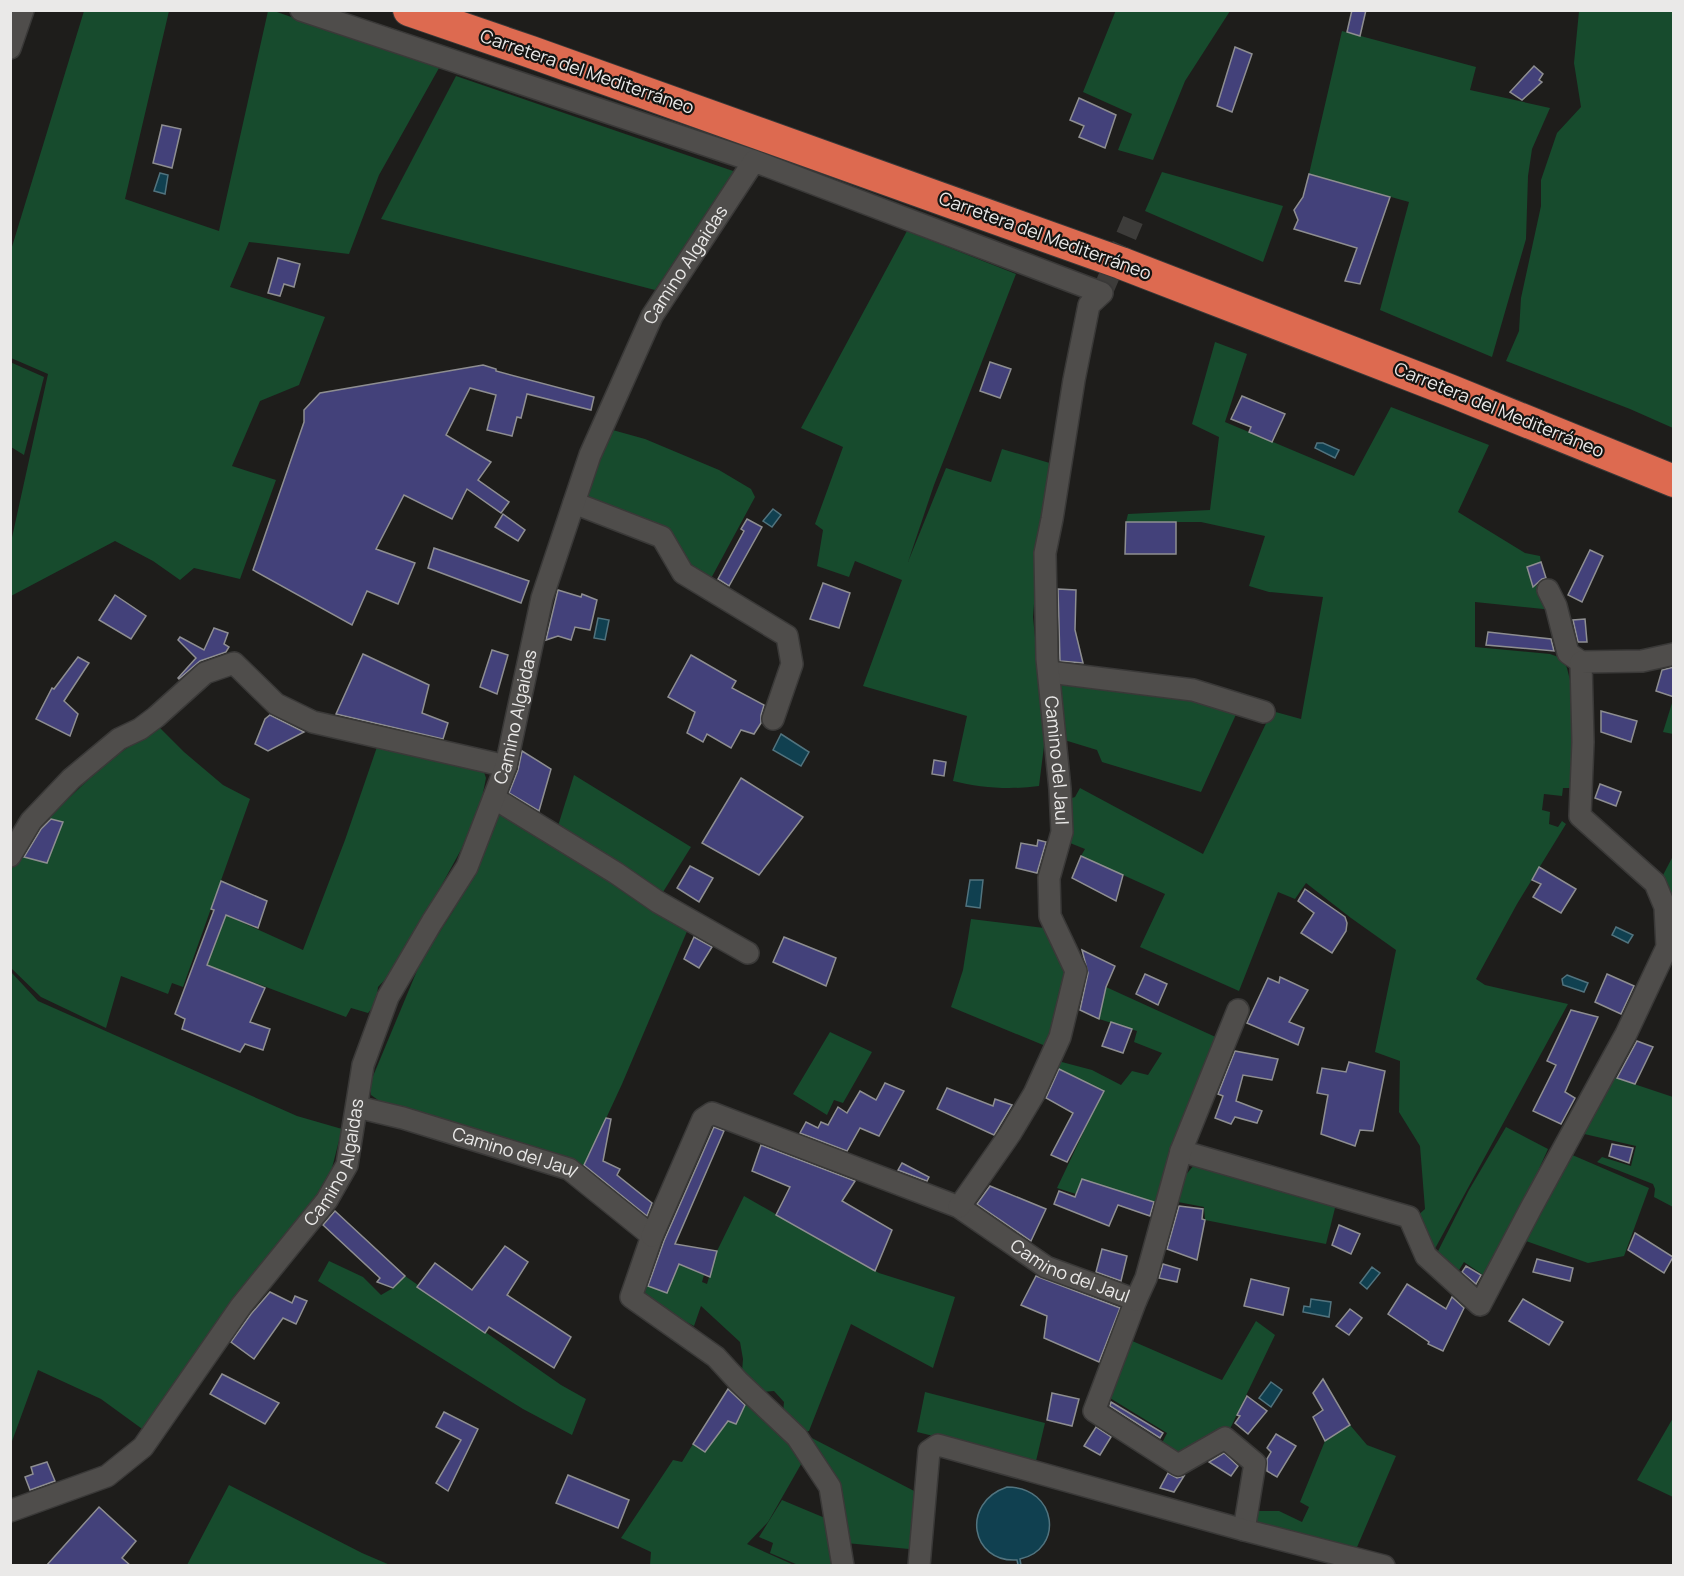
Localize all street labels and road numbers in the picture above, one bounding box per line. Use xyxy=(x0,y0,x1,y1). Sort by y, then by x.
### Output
street label: Carretera del Mediterráneo xyxy=(477,23,697,119)
street label: Carretera del Mediterráneo xyxy=(936,185,1155,285)
street label: Camino Algaidas xyxy=(637,200,733,328)
street label: Carretera del Mediterráneo xyxy=(1391,356,1608,462)
street label: Camino Algaidas xyxy=(487,647,542,788)
street label: Camino del Jaul xyxy=(1040,695,1075,825)
street label: Camino Algaidas xyxy=(298,1097,368,1231)
street label: Camino del Jaul xyxy=(449,1121,583,1182)
street label: Camino del Jaul xyxy=(1006,1233,1133,1308)

